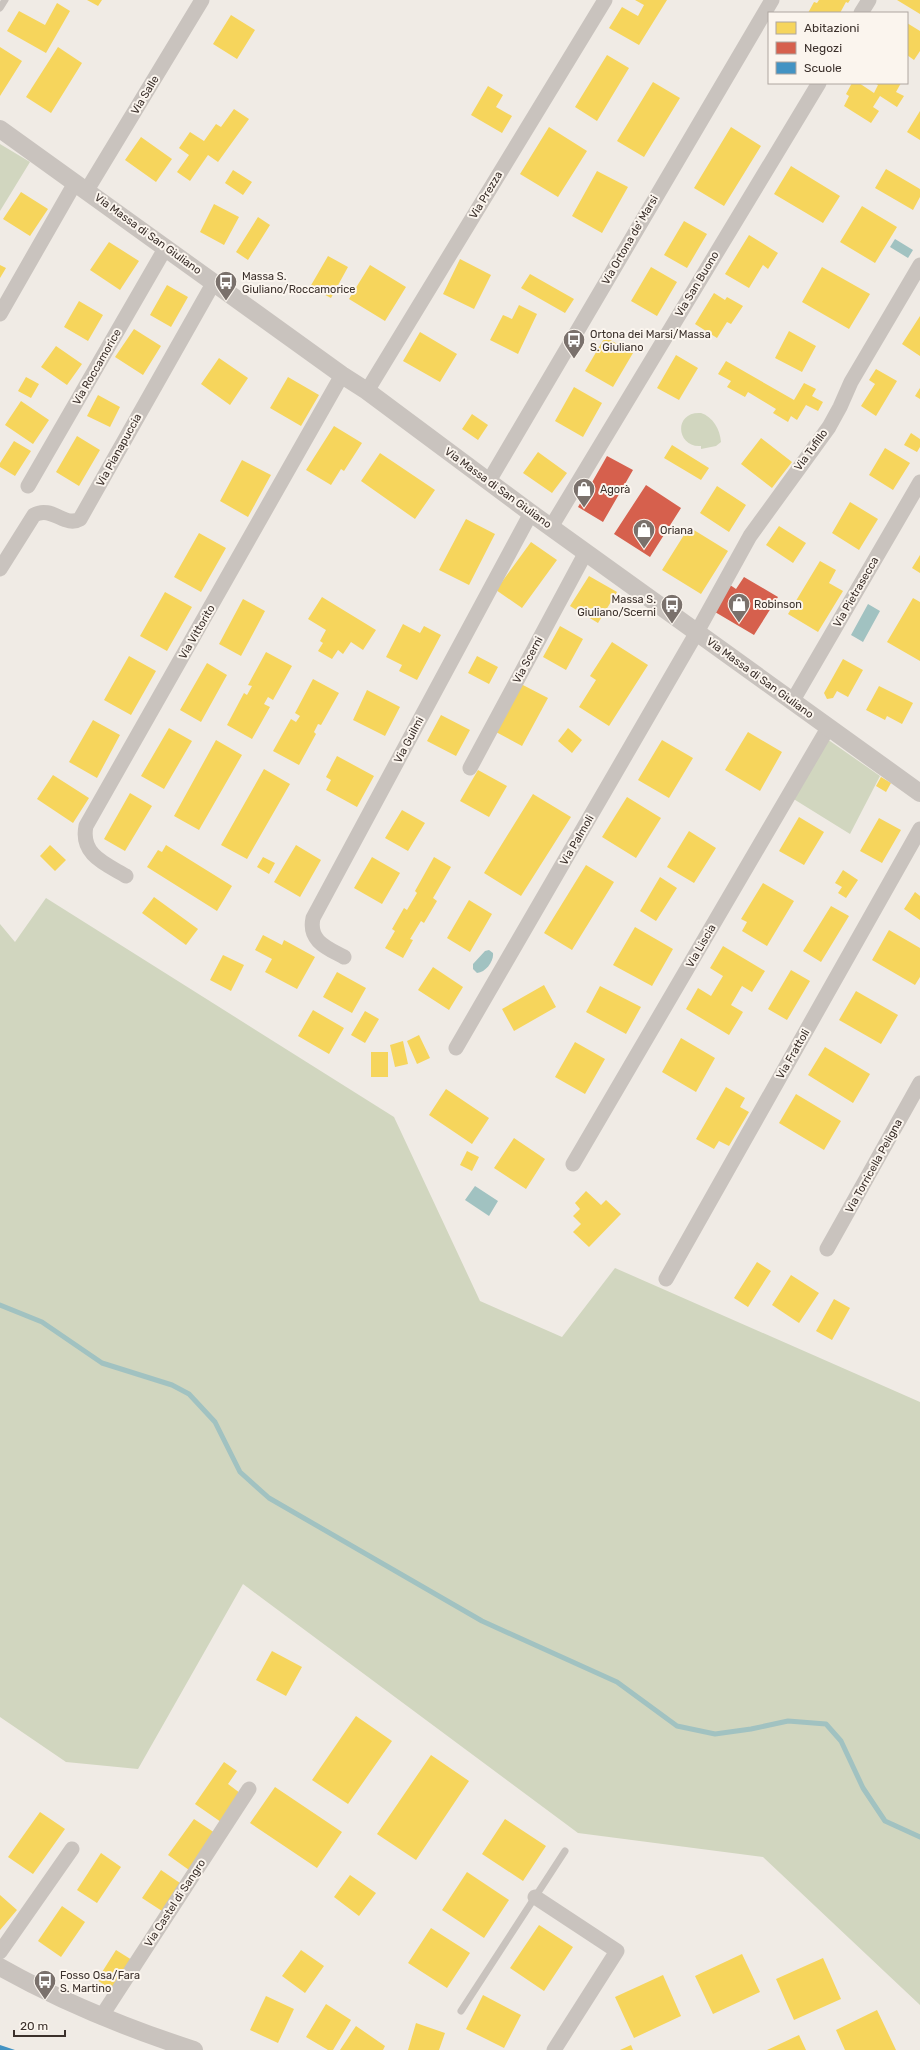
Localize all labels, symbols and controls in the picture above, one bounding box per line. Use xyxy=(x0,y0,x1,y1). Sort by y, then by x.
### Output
legend xyxy=(768,12,908,84)
text: Abitazioni xyxy=(804,21,860,35)
text: Negozi xyxy=(804,41,842,55)
text: Scuole xyxy=(804,61,842,75)
street label: Via Salle xyxy=(128,73,162,117)
street label: Via Prezza xyxy=(467,169,505,221)
street label: Via Massa di San Giuliano xyxy=(92,191,204,277)
street label: Via Ortona de' Marsi xyxy=(599,193,661,287)
street label: Via San Buono xyxy=(672,249,722,319)
bus stop icon: Massa S. Giuliano/Roccamorice xyxy=(213,269,239,302)
place label: Massa S. Giuliano/Roccamorice xyxy=(242,270,356,296)
street label: Via Roccamorice xyxy=(70,327,124,407)
bus stop icon: Ortona dei Marsi/Massa S. Giuliano xyxy=(561,327,587,360)
place label: Ortona dei Marsi/Massa S. Giuliano xyxy=(590,328,711,354)
street label: Via Pianapuccia xyxy=(94,411,144,489)
street label: Via Tufillo xyxy=(792,427,830,473)
street label: Via Massa di San Giuliano xyxy=(442,445,554,531)
shop icon: Agorà xyxy=(571,476,597,509)
place label: Agorà xyxy=(600,483,630,496)
shop icon: Oriana xyxy=(631,517,657,550)
place label: Oriana xyxy=(660,524,693,537)
street label: Via Pietrasecca xyxy=(831,555,881,629)
shop icon: Robinson xyxy=(726,591,752,624)
bus stop icon: Massa S. Giuliano/Scerni xyxy=(659,592,685,625)
place label: Massa S. Giuliano/Scerni xyxy=(577,593,656,619)
place label: Robinson xyxy=(754,598,802,611)
street label: Via Vittorito xyxy=(176,603,218,661)
street label: Via Scerni xyxy=(510,634,546,686)
street label: Via Massa di San Giuliano xyxy=(704,635,816,721)
street label: Via Guilmi xyxy=(391,715,427,765)
street label: Via Palmoli xyxy=(557,813,597,867)
street label: Via Liscia xyxy=(683,922,719,970)
street label: Via Frattoli xyxy=(774,1027,812,1081)
street label: Via Torricella Peligna xyxy=(843,1117,905,1215)
street label: Via Castel di Sangro xyxy=(142,1857,208,1949)
bus stop icon: Fosso Osa/Fara S. Martino xyxy=(32,1968,58,2001)
place label: Fosso Osa/Fara S. Martino xyxy=(60,1969,140,1995)
scale bar xyxy=(14,2012,65,2038)
text: 20 m xyxy=(20,2019,48,2033)

